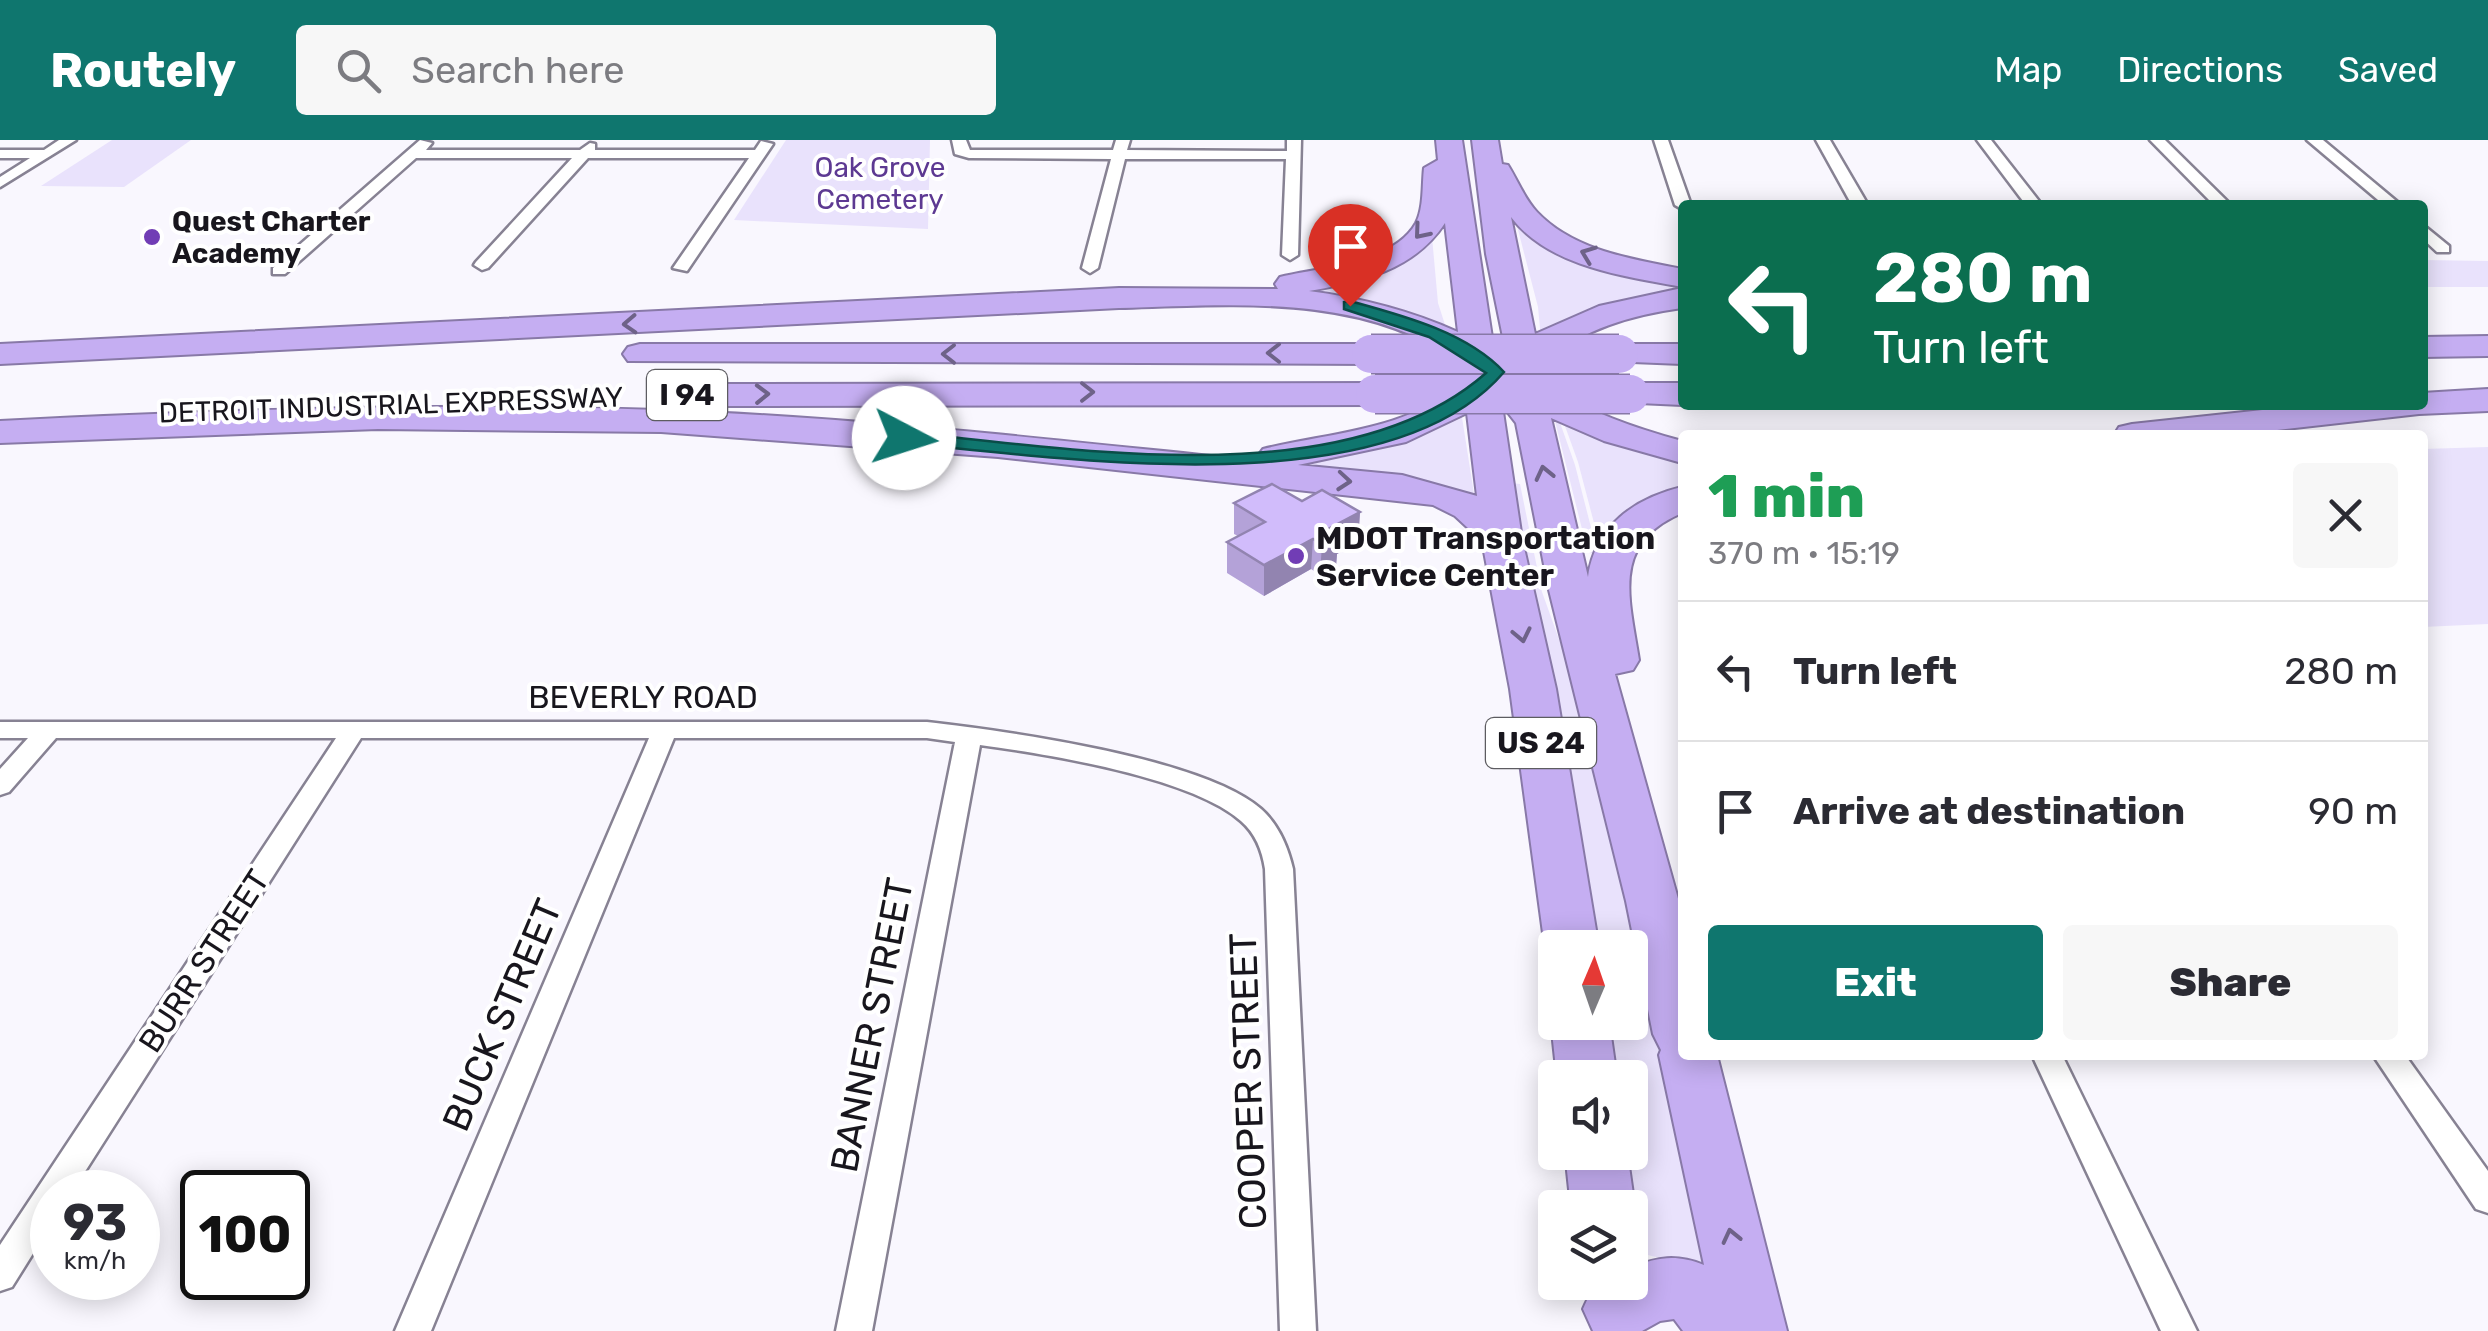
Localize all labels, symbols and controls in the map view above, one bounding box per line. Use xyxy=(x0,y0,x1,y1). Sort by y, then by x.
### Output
search box xyxy=(296,25,996,115)
text: Routely xyxy=(50,42,236,99)
icon: search xyxy=(331,43,386,98)
text: Search here xyxy=(411,47,624,93)
text: Map xyxy=(1994,49,2062,91)
text: Directions xyxy=(2117,49,2283,91)
text: Saved xyxy=(2338,49,2438,91)
park label: Oak Grove Cemetery xyxy=(814,151,946,216)
pin xyxy=(1308,204,1393,307)
place label: Quest Charter Academy xyxy=(172,205,371,270)
icon: arrive xyxy=(1323,219,1378,274)
one-way arrow xyxy=(1415,221,1433,239)
marker: Quest Charter Academy xyxy=(141,226,163,248)
text: 280 m xyxy=(1873,237,2093,320)
icon: left xyxy=(1708,240,1838,370)
one-way arrow xyxy=(1580,246,1598,266)
one-way arrow xyxy=(622,313,638,334)
text: Turn left xyxy=(1873,321,2049,374)
one-way arrow xyxy=(1265,342,1280,364)
one-way arrow xyxy=(940,343,956,365)
road number: I 94 xyxy=(647,370,727,420)
street label: DETROIT INDUSTRIAL EXPRESSWAY xyxy=(158,380,624,430)
one-way arrow xyxy=(1080,381,1095,403)
one-way arrow xyxy=(754,383,770,405)
position arrow xyxy=(852,386,956,490)
text: 1 min xyxy=(1708,461,1865,532)
button: close xyxy=(2293,463,2398,568)
one-way arrow xyxy=(1535,465,1556,482)
one-way arrow xyxy=(1336,470,1352,492)
place label: MDOT Transportation Service Center xyxy=(1316,519,1655,594)
text: 370 m · 15:19 xyxy=(1708,534,1900,572)
marker: MDOT Transportation Service Center xyxy=(1285,545,1307,567)
one-way arrow xyxy=(1510,626,1531,643)
icon: left xyxy=(1708,644,1763,699)
text: Turn left xyxy=(1793,648,1957,694)
text: 280 m xyxy=(2284,648,2398,694)
street label: BEVERLY ROAD xyxy=(528,678,758,716)
road number: US 24 xyxy=(1486,718,1596,768)
icon: arrive xyxy=(1708,784,1763,839)
text: Arrive at destination xyxy=(1793,788,2185,834)
text: 90 m xyxy=(2308,788,2398,834)
street label: BURR STREET xyxy=(131,863,277,1059)
street label: BANNER STREET xyxy=(821,874,923,1176)
street label: BUCK STREET xyxy=(432,892,572,1138)
button: Exit xyxy=(1708,925,2043,1040)
button: Share xyxy=(2063,925,2398,1040)
north arrow xyxy=(1538,930,1648,1040)
map controls xyxy=(1538,930,1648,1300)
street label: COOPER STREET xyxy=(1220,932,1276,1230)
button: sound xyxy=(1538,1060,1648,1170)
speed limit sign: 100 xyxy=(180,1170,310,1300)
button: layers xyxy=(1538,1190,1648,1300)
text: 93 xyxy=(63,1193,127,1253)
one-way arrow xyxy=(1722,1228,1743,1245)
text: km/h xyxy=(64,1246,126,1275)

